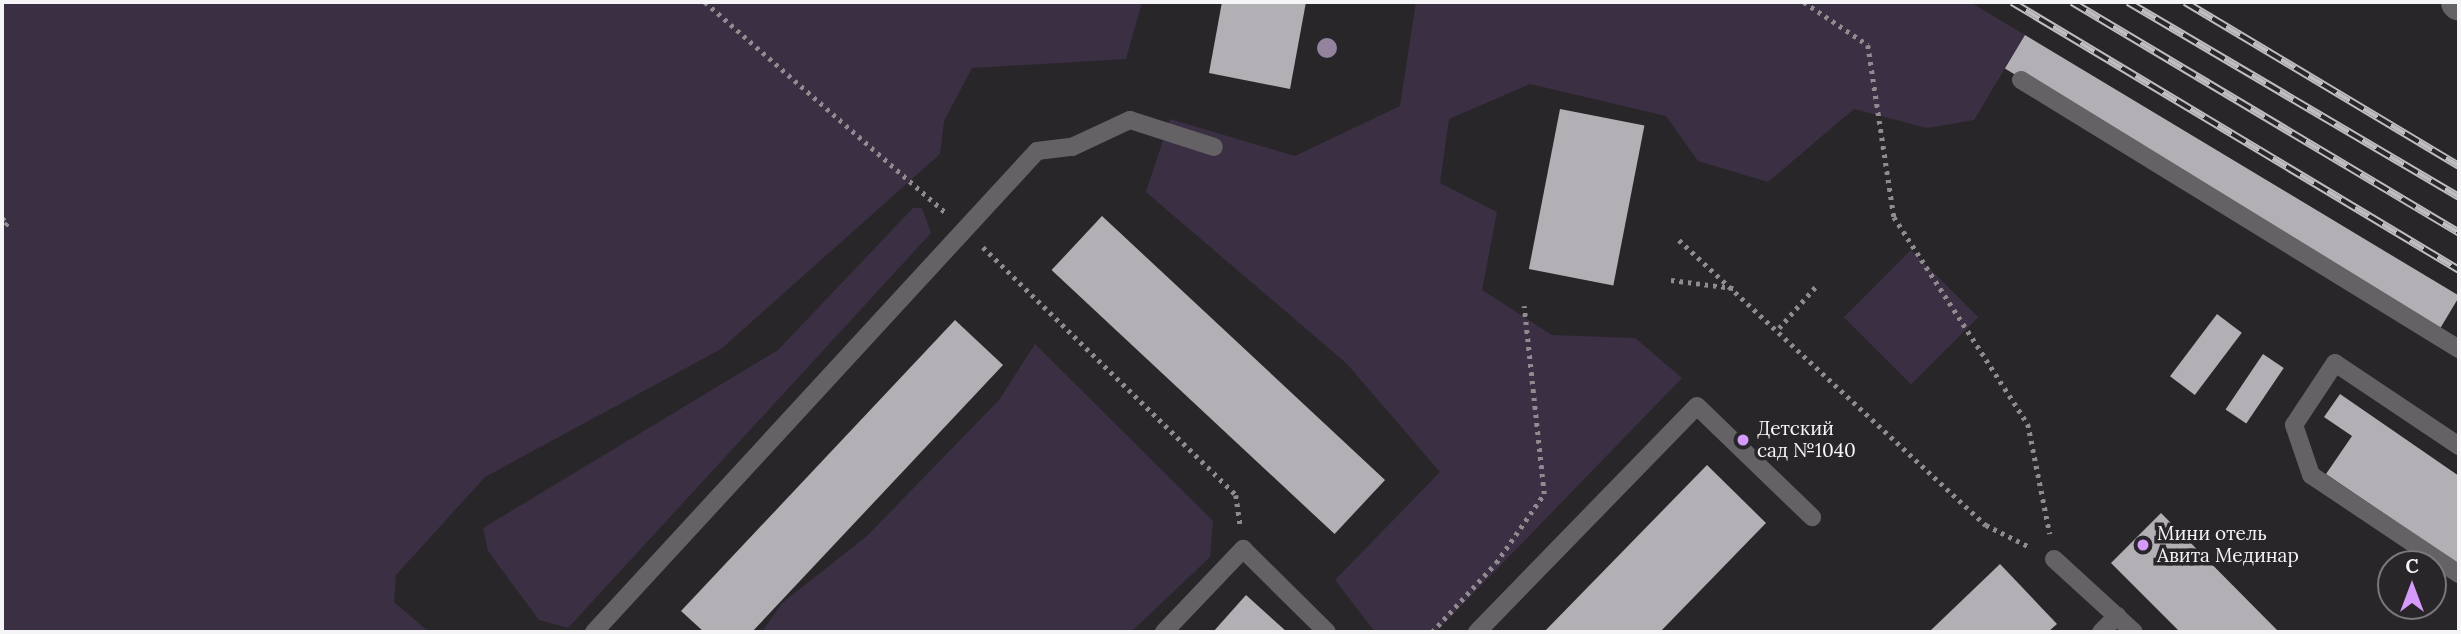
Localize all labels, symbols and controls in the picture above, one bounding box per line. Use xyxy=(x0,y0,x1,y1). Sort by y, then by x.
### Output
place label: Детский сад №1040 xyxy=(1757,418,1856,462)
marker: Детский сад №1040 xyxy=(1735,432,1751,448)
place label: Мини отель Авита Мединар xyxy=(2157,523,2299,567)
marker: Мини отель Авита Мединар xyxy=(2135,537,2151,553)
north arrow xyxy=(2377,550,2447,620)
text: С xyxy=(2405,554,2419,578)

